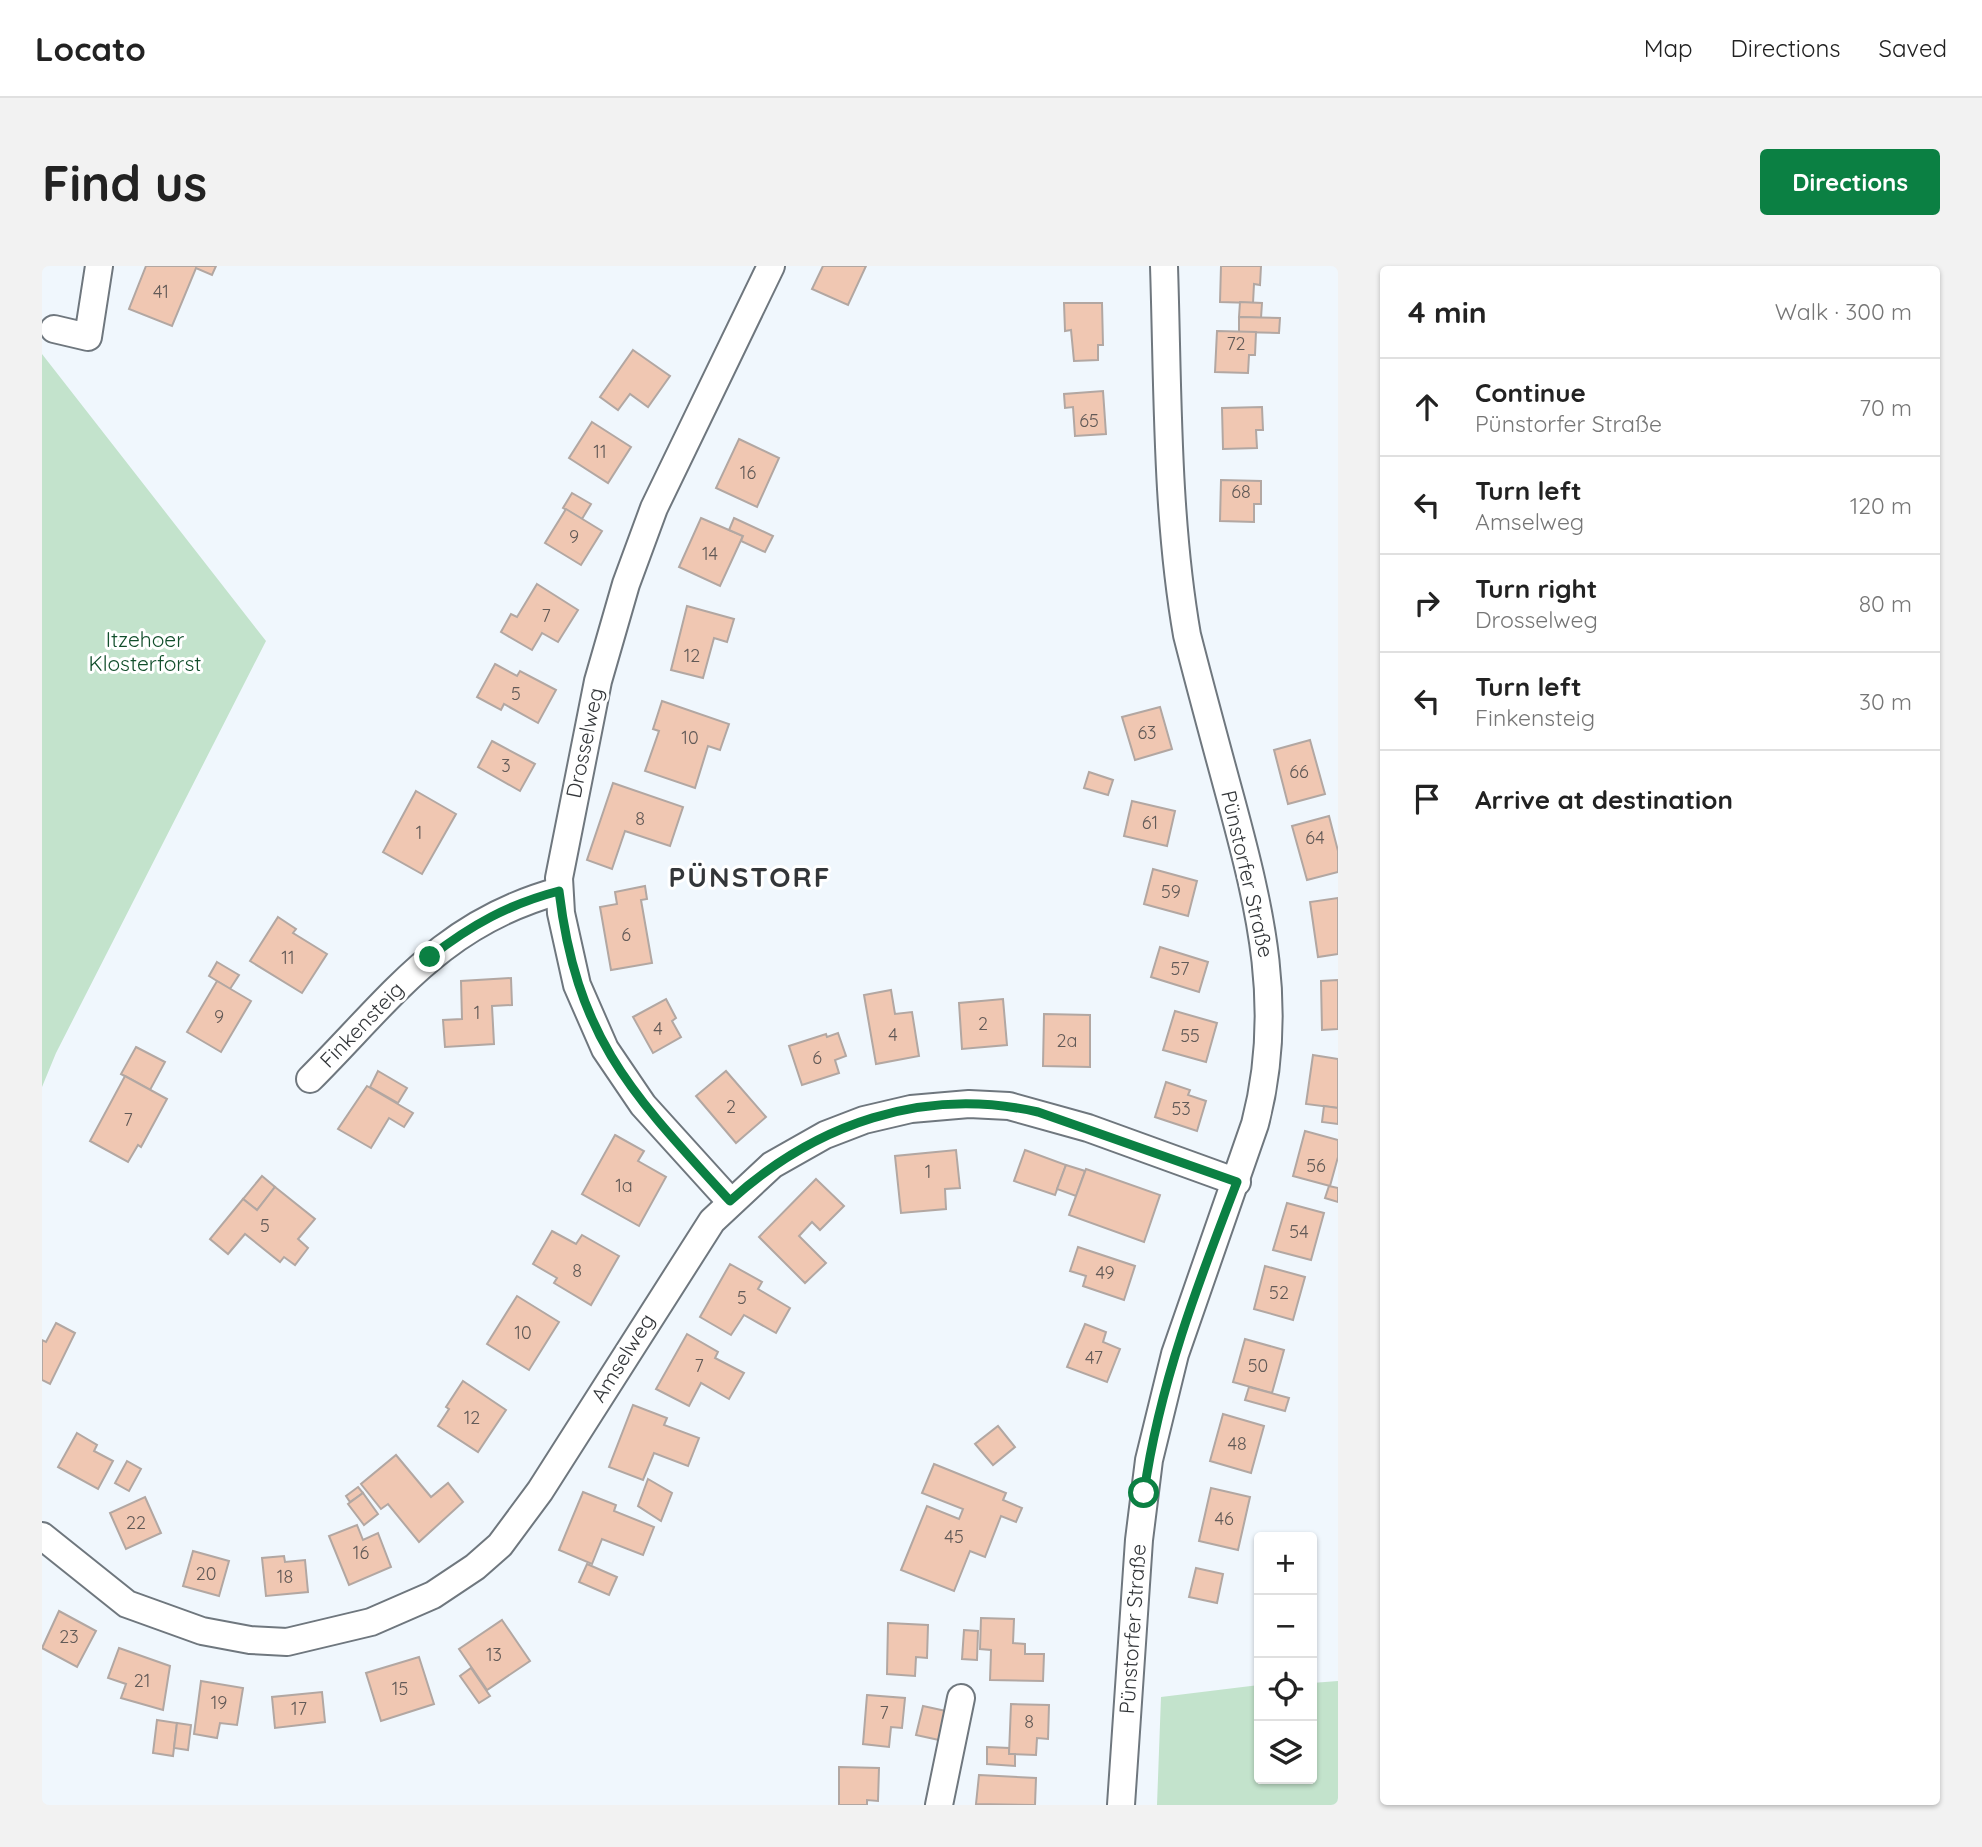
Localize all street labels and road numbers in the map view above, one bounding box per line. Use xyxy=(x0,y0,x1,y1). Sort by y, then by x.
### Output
street label: Drosselweg xyxy=(560,685,608,800)
street label: Pünstorfer Straße xyxy=(1216,788,1280,960)
street label: Finkensteig xyxy=(314,976,409,1073)
street label: Amselweg xyxy=(585,1308,660,1407)
street label: Pünstorfer Straße xyxy=(1113,1543,1151,1715)

